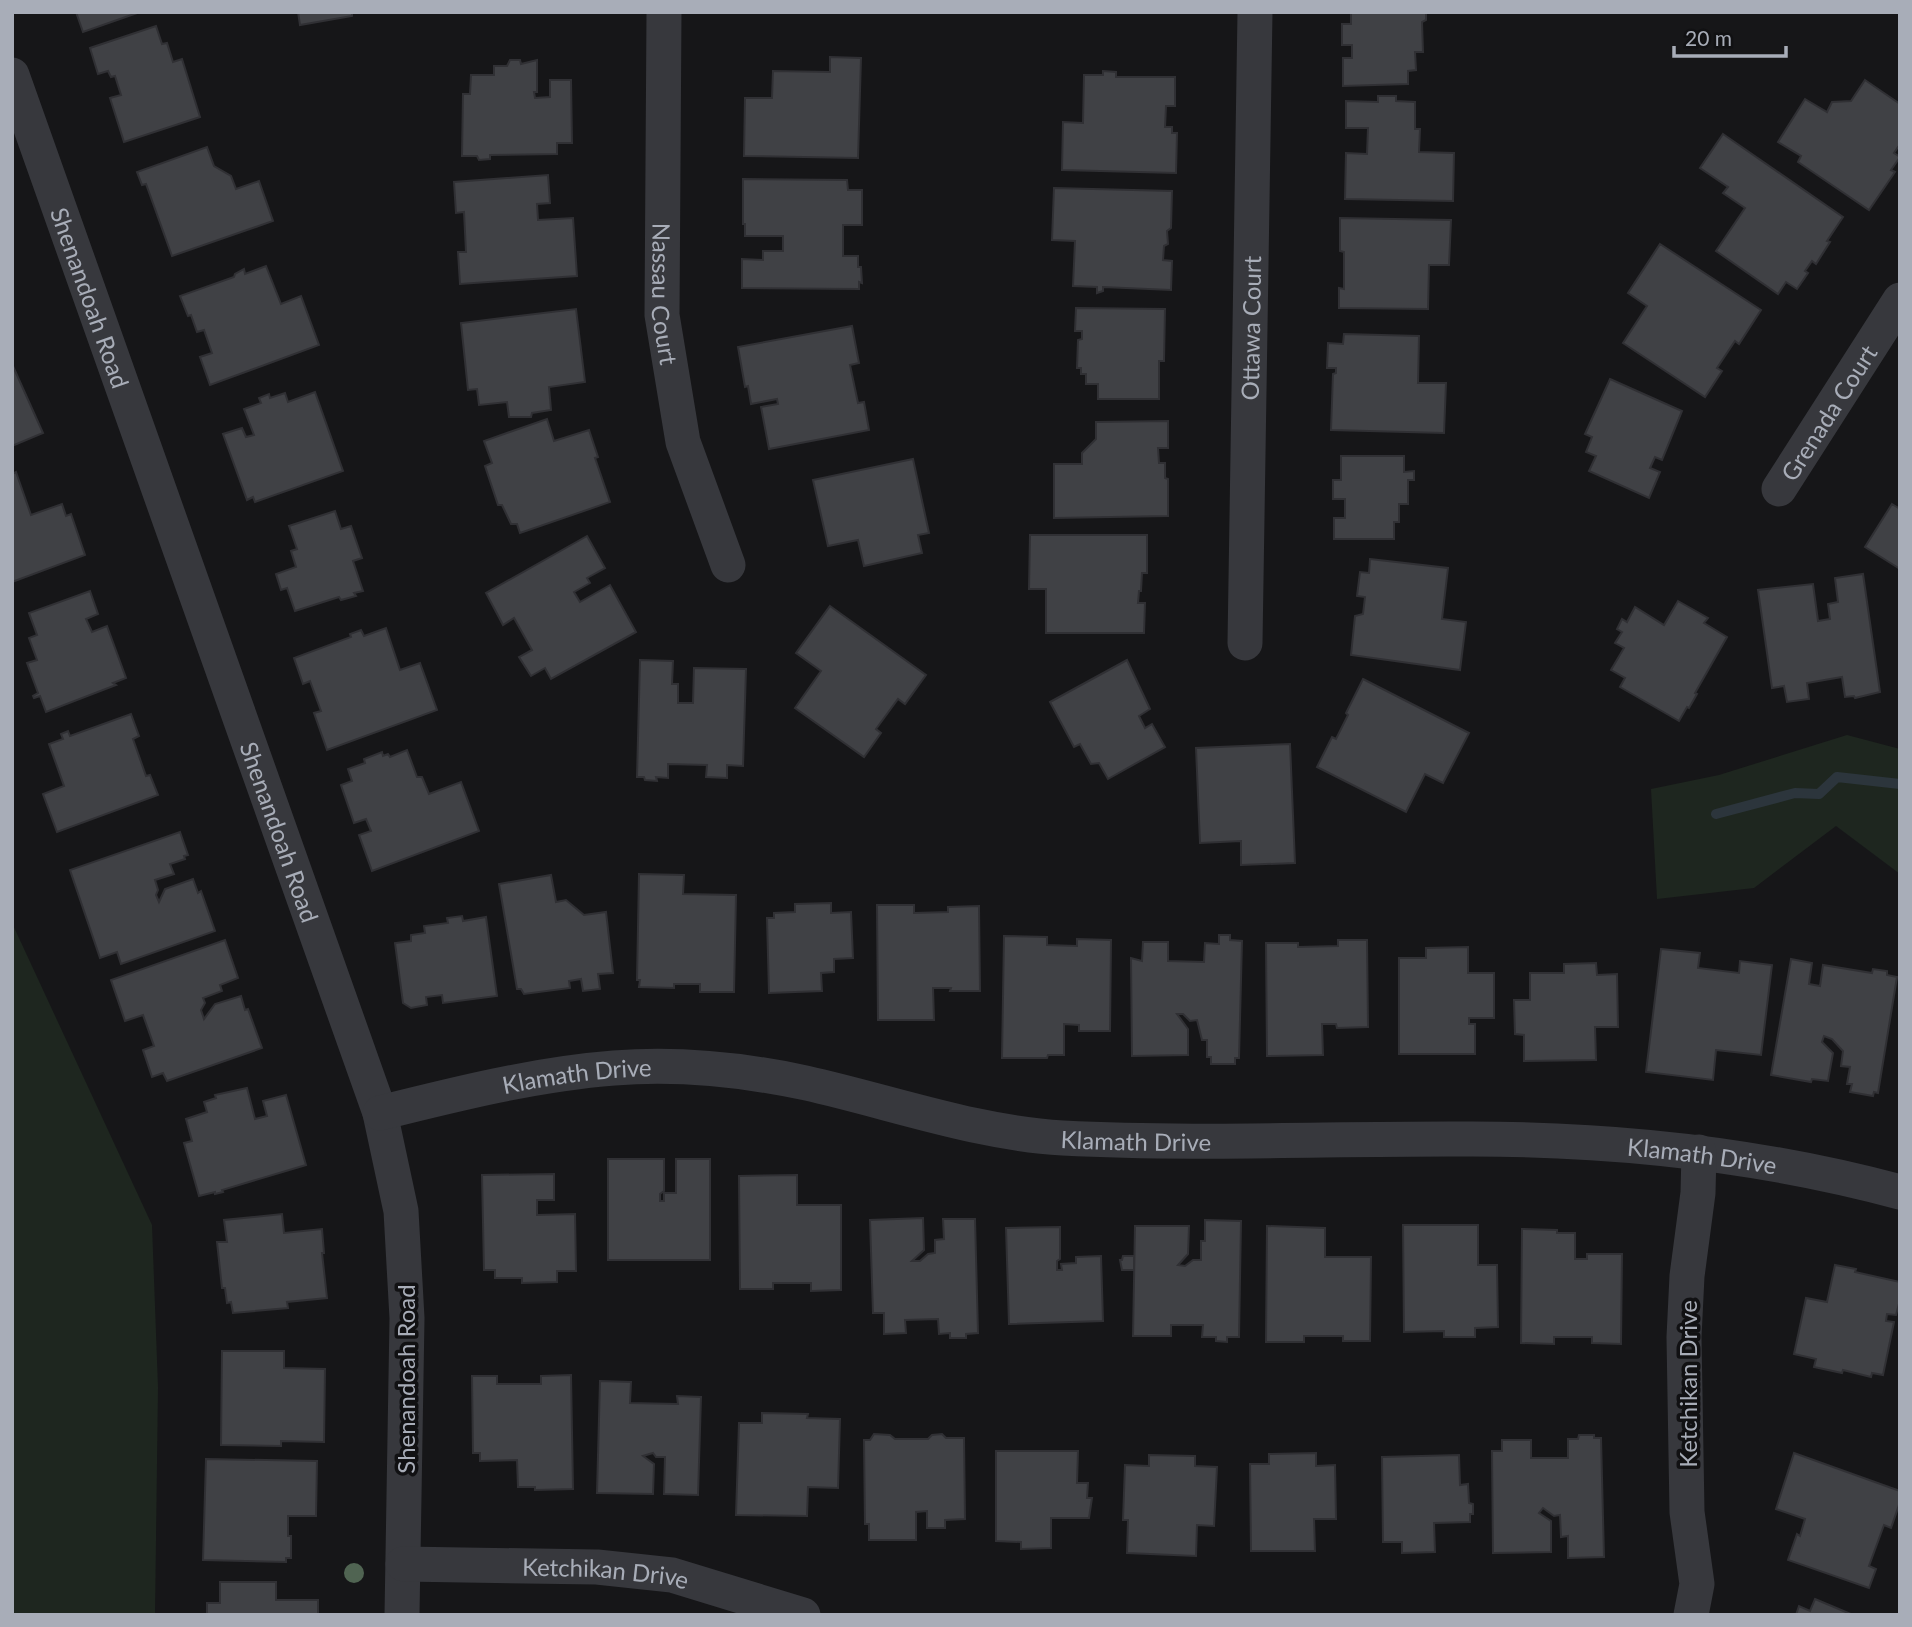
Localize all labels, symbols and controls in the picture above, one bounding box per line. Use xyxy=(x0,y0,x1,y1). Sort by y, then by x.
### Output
scale bar xyxy=(1674,14,1786,58)
text: 20 m xyxy=(1685,25,1732,50)
street label: Shenandoah Road xyxy=(46,203,136,392)
street label: Nassau Court xyxy=(647,223,685,367)
street label: Ottawa Court xyxy=(1234,255,1266,400)
street label: Grenada Court xyxy=(1774,339,1882,486)
street label: Shenandoah Road xyxy=(235,738,326,926)
street label: Klamath Drive xyxy=(500,1052,652,1099)
street label: Klamath Drive xyxy=(1060,1123,1211,1156)
street label: Klamath Drive xyxy=(1626,1131,1779,1179)
street label: Shenandoah Road xyxy=(391,1284,420,1474)
street label: Ketchikan Drive xyxy=(1673,1300,1702,1468)
street label: Ketchikan Drive xyxy=(522,1551,693,1594)

